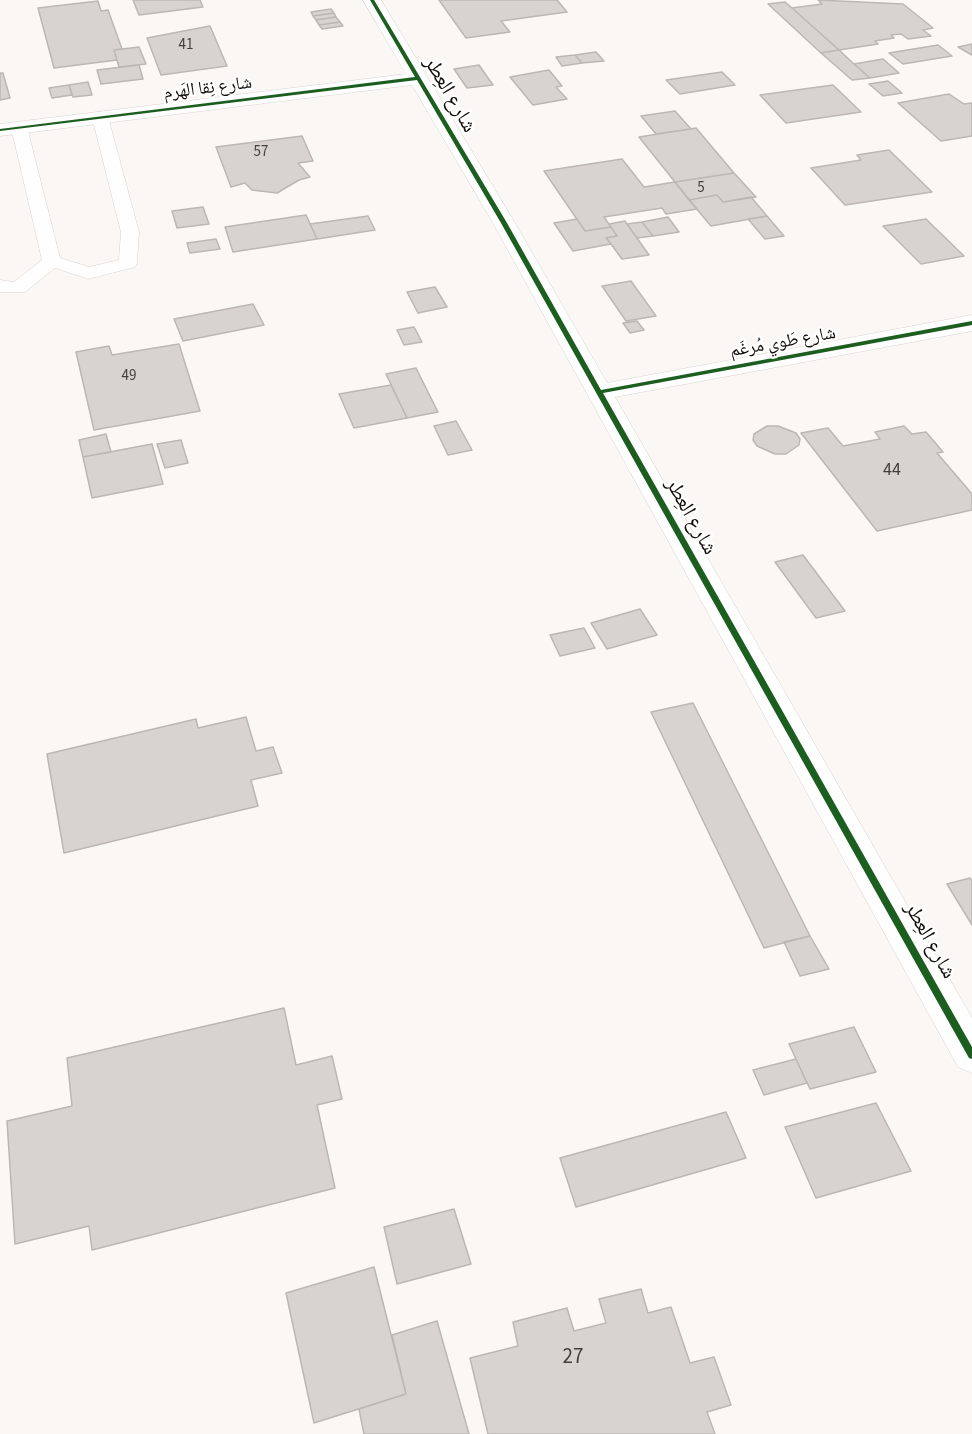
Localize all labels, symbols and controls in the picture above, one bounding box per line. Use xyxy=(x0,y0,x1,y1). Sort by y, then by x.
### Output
house number: 41 xyxy=(179,37,193,55)
street label: شارع العِطر xyxy=(417,52,481,138)
street label: شارع نِقا الهَرم xyxy=(163,73,253,105)
house number: 57 xyxy=(254,144,268,162)
house number: 5 xyxy=(697,180,705,198)
street label: شارع طَوي مُرغَم xyxy=(728,323,838,363)
house number: 49 xyxy=(122,368,136,386)
house number: 44 xyxy=(883,460,901,482)
street label: شارع العِطر xyxy=(659,474,721,560)
street label: شارع العِطر xyxy=(898,898,960,984)
house number: 27 xyxy=(563,1345,583,1371)

